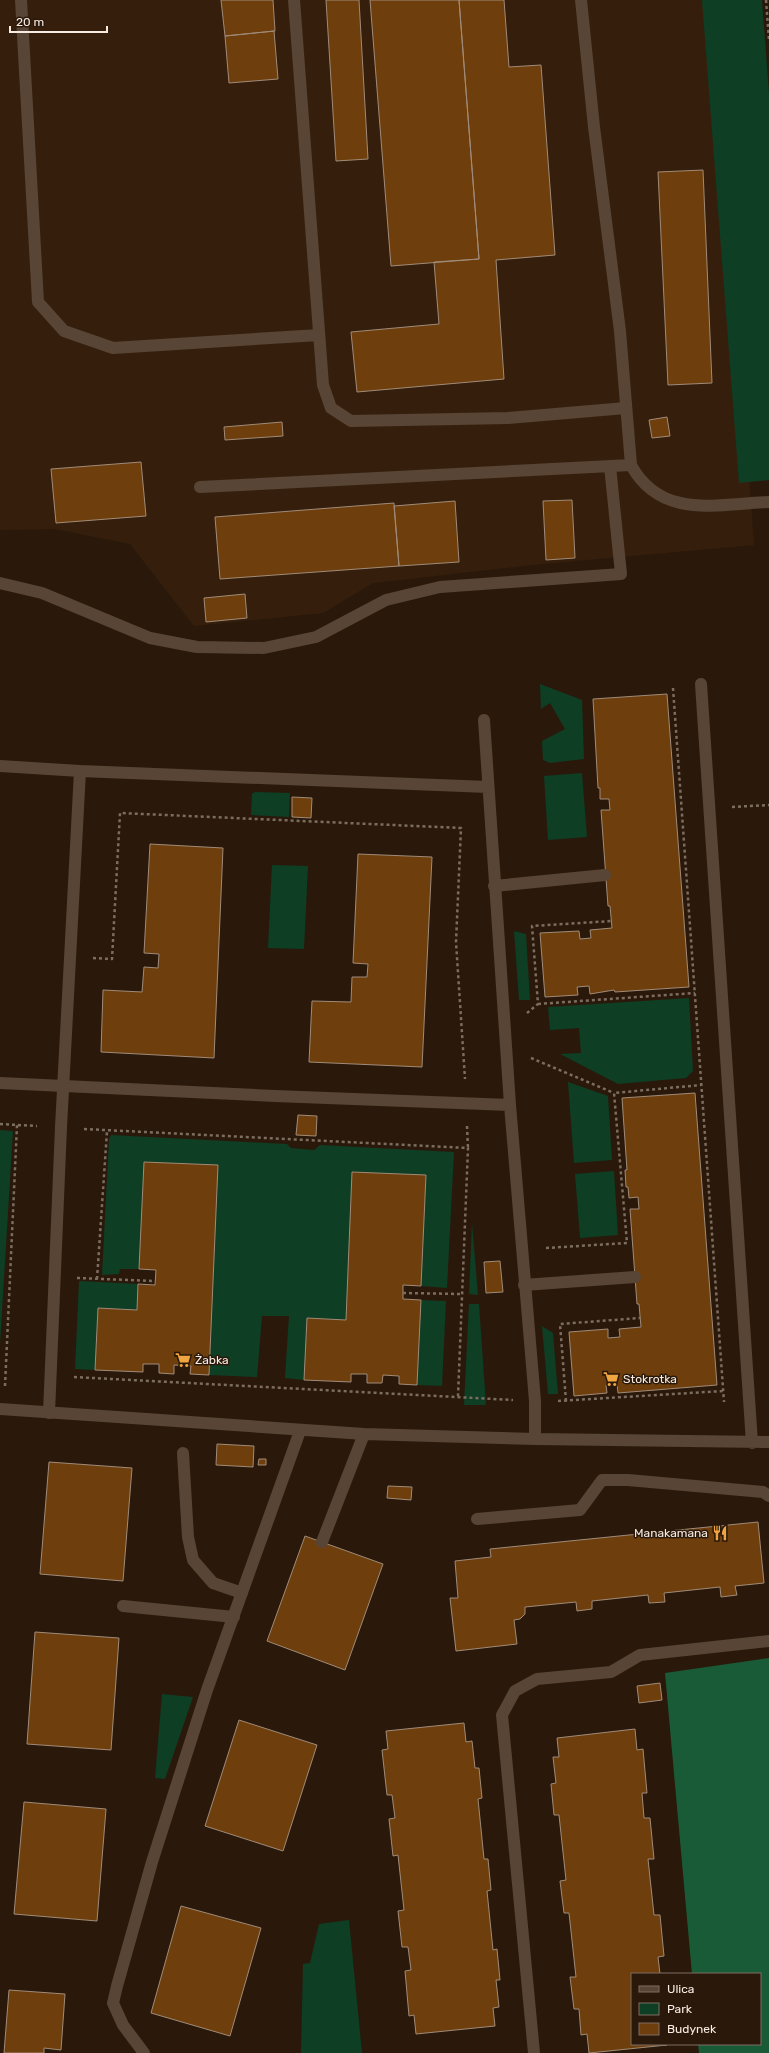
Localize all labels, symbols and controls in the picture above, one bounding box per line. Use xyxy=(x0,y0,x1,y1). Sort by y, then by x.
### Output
scale bar xyxy=(10,8,107,34)
text: 20 m xyxy=(16,15,44,29)
supermarket icon: Żabka xyxy=(174,1351,192,1369)
place label: Żabka xyxy=(195,1353,229,1367)
supermarket icon: Stokrotka xyxy=(602,1370,620,1388)
place label: Stokrotka xyxy=(623,1372,677,1386)
restaurant icon: Manakamana xyxy=(711,1524,729,1542)
place label: Manakamana xyxy=(634,1526,708,1540)
legend xyxy=(631,1973,761,2045)
text: Ulica xyxy=(667,1982,694,1996)
text: Park xyxy=(667,2002,693,2016)
text: Budynek xyxy=(667,2022,717,2036)

